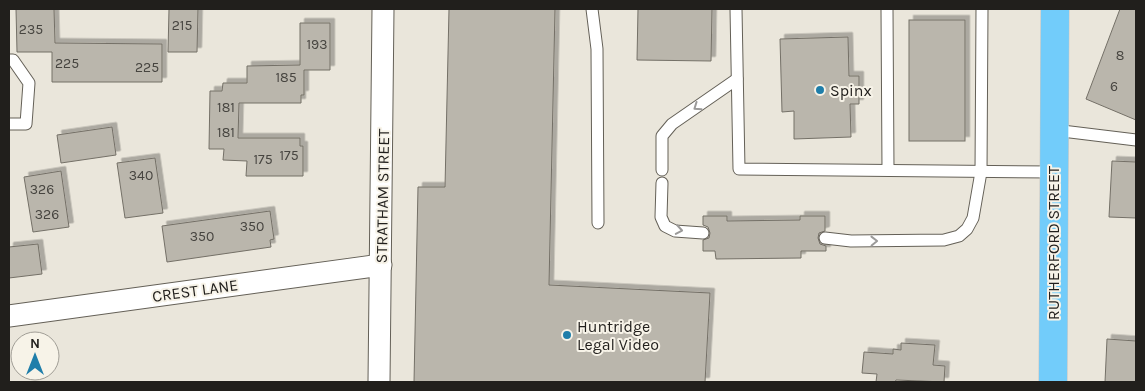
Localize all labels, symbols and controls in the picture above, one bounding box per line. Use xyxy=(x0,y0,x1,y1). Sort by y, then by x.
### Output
house number: 215 xyxy=(172,17,192,34)
house number: 235 xyxy=(19,21,43,38)
house number: 193 xyxy=(306,36,328,53)
house number: 8 xyxy=(1116,47,1124,64)
house number: 225 xyxy=(55,55,79,72)
house number: 225 xyxy=(135,59,159,76)
house number: 185 xyxy=(275,69,297,86)
house number: 6 xyxy=(1110,78,1118,95)
place label: Spinx xyxy=(830,81,872,100)
marker: Spinx xyxy=(814,84,826,96)
house number: 181 xyxy=(217,99,235,116)
one-way arrow xyxy=(693,101,703,110)
house number: 181 xyxy=(217,124,235,141)
street label: STRATHAM STREET xyxy=(372,128,393,264)
house number: 175 xyxy=(279,147,299,164)
house number: 175 xyxy=(253,151,273,168)
street label: RUTHERFORD STREET xyxy=(1044,166,1063,320)
house number: 340 xyxy=(129,167,153,184)
house number: 326 xyxy=(30,181,54,198)
house number: 326 xyxy=(35,206,59,223)
house number: 350 xyxy=(240,218,264,235)
one-way arrow xyxy=(675,225,684,235)
house number: 350 xyxy=(190,228,214,245)
one-way arrow xyxy=(870,236,878,246)
street label: CREST LANE xyxy=(151,275,239,306)
place label: Huntridge Legal Video xyxy=(577,317,659,354)
marker: Huntridge Legal Video xyxy=(561,329,573,341)
north arrow xyxy=(10,331,60,381)
text: N xyxy=(30,335,40,352)

